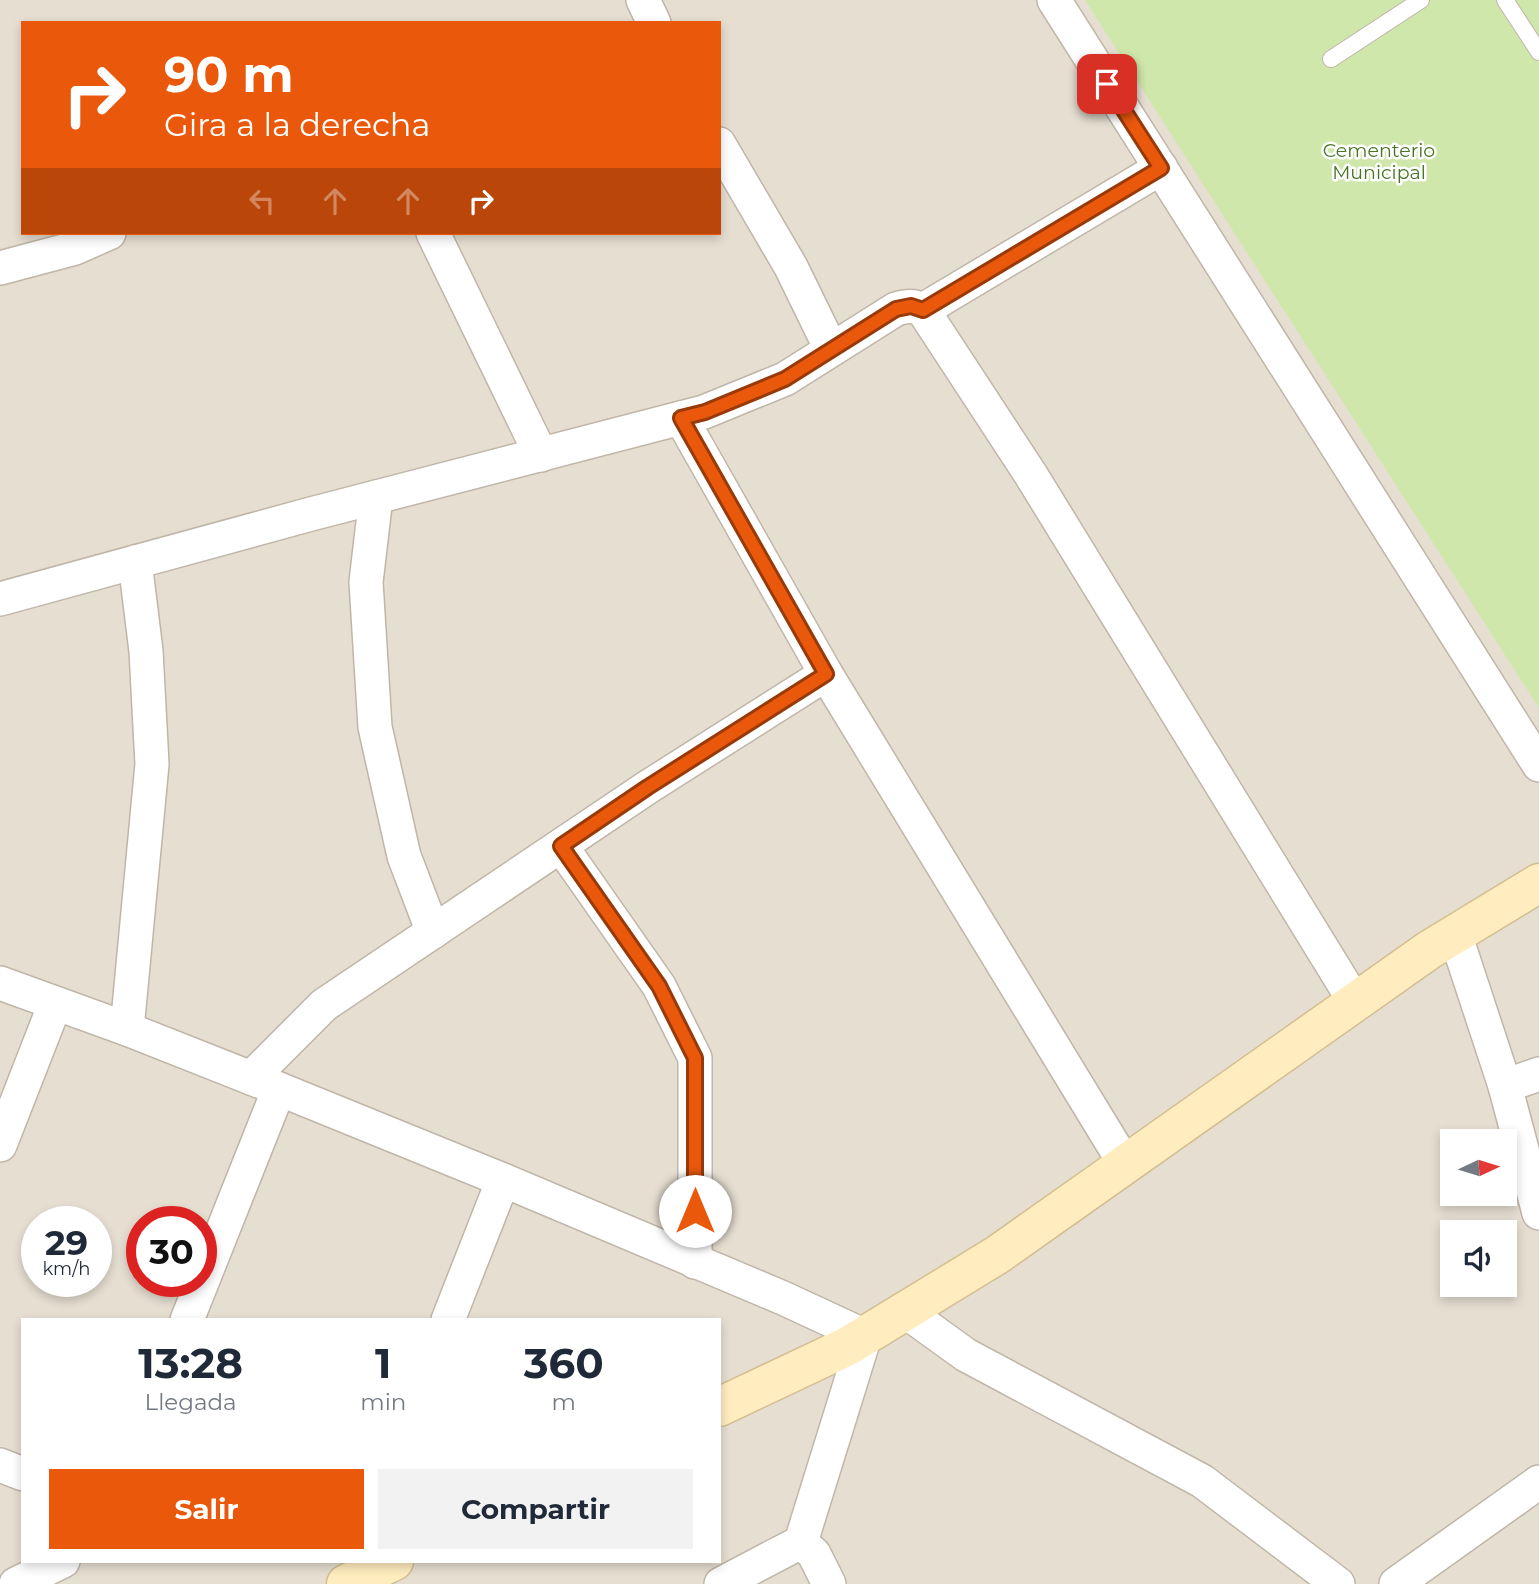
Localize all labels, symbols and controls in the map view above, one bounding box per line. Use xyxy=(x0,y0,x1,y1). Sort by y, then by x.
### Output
text: 90 m xyxy=(164,45,294,104)
icon: right xyxy=(49,49,140,140)
pin xyxy=(1077,54,1137,114)
icon: arrive xyxy=(1088,65,1126,103)
text: Gira a la derecha xyxy=(164,105,430,144)
park label: Cementerio Municipal xyxy=(1323,139,1435,184)
icon: left xyxy=(243,182,281,220)
icon: ahead xyxy=(316,182,354,220)
icon: ahead xyxy=(389,182,427,220)
icon: right xyxy=(462,182,500,220)
north arrow xyxy=(1440,1129,1517,1206)
map controls xyxy=(1440,1129,1517,1297)
position arrow xyxy=(658,1174,732,1248)
speed limit sign: 30 xyxy=(126,1206,217,1297)
button: sound xyxy=(1440,1220,1517,1297)
text: 29 xyxy=(45,1221,88,1264)
text: km/h xyxy=(42,1258,91,1280)
text: 13:28 xyxy=(138,1337,243,1389)
text: 1 xyxy=(375,1337,392,1389)
text: 360 xyxy=(524,1337,604,1389)
text: Llegada xyxy=(145,1388,237,1416)
text: min xyxy=(360,1388,406,1416)
text: m xyxy=(552,1388,576,1416)
button: Salir xyxy=(49,1469,364,1549)
button: Compartir xyxy=(378,1469,693,1549)

